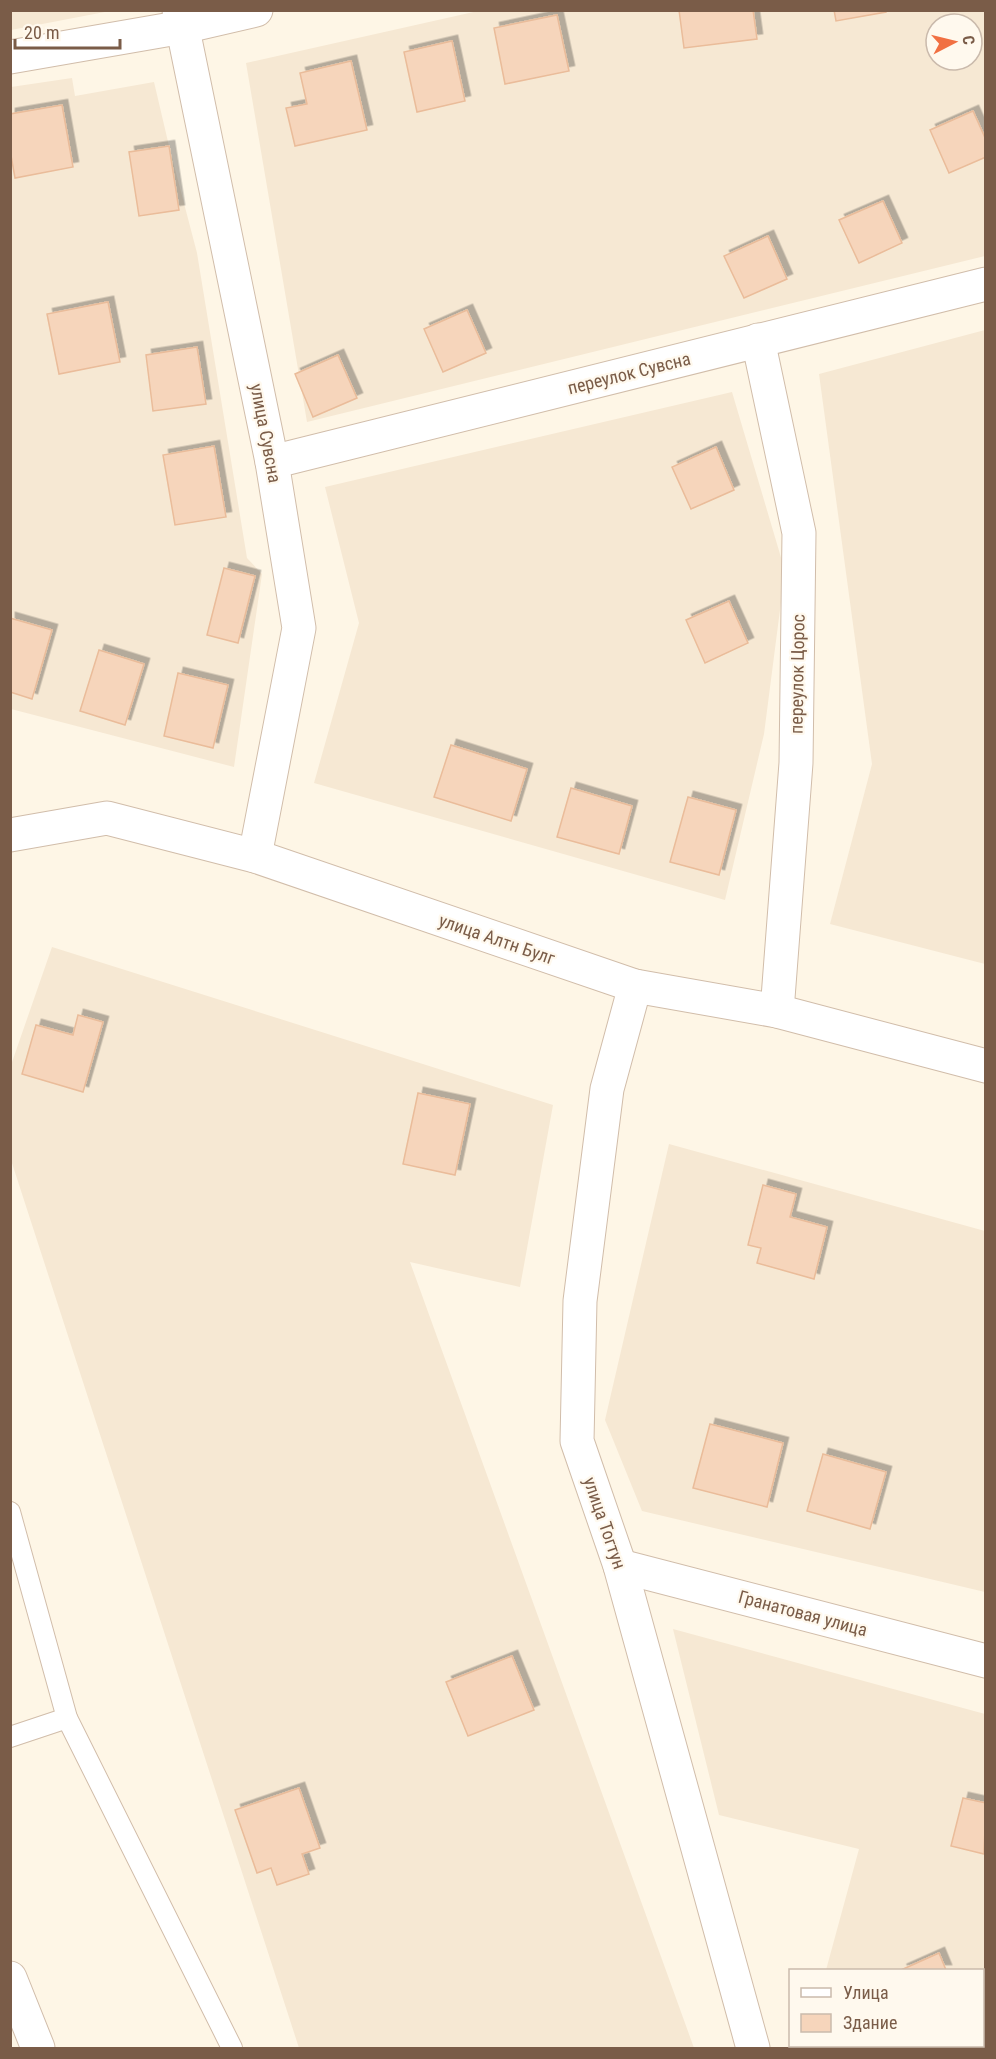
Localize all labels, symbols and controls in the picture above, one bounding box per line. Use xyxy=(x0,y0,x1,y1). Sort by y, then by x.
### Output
scale bar xyxy=(15,12,120,50)
north arrow xyxy=(924,12,984,72)
text: 20 m xyxy=(24,22,59,43)
text: С xyxy=(958,35,978,46)
street label: переулок Сувсна xyxy=(565,348,693,398)
street label: улица Сувсна xyxy=(246,382,286,484)
street label: переулок Цорос xyxy=(785,614,809,734)
street label: улица Алтн Булг xyxy=(436,909,558,969)
street label: улица Тогтун xyxy=(579,1474,631,1572)
street label: Гранатовая улица xyxy=(736,1586,870,1640)
legend xyxy=(789,1969,984,2047)
text: Улица xyxy=(843,1982,889,2003)
text: Здание xyxy=(843,2012,897,2033)

